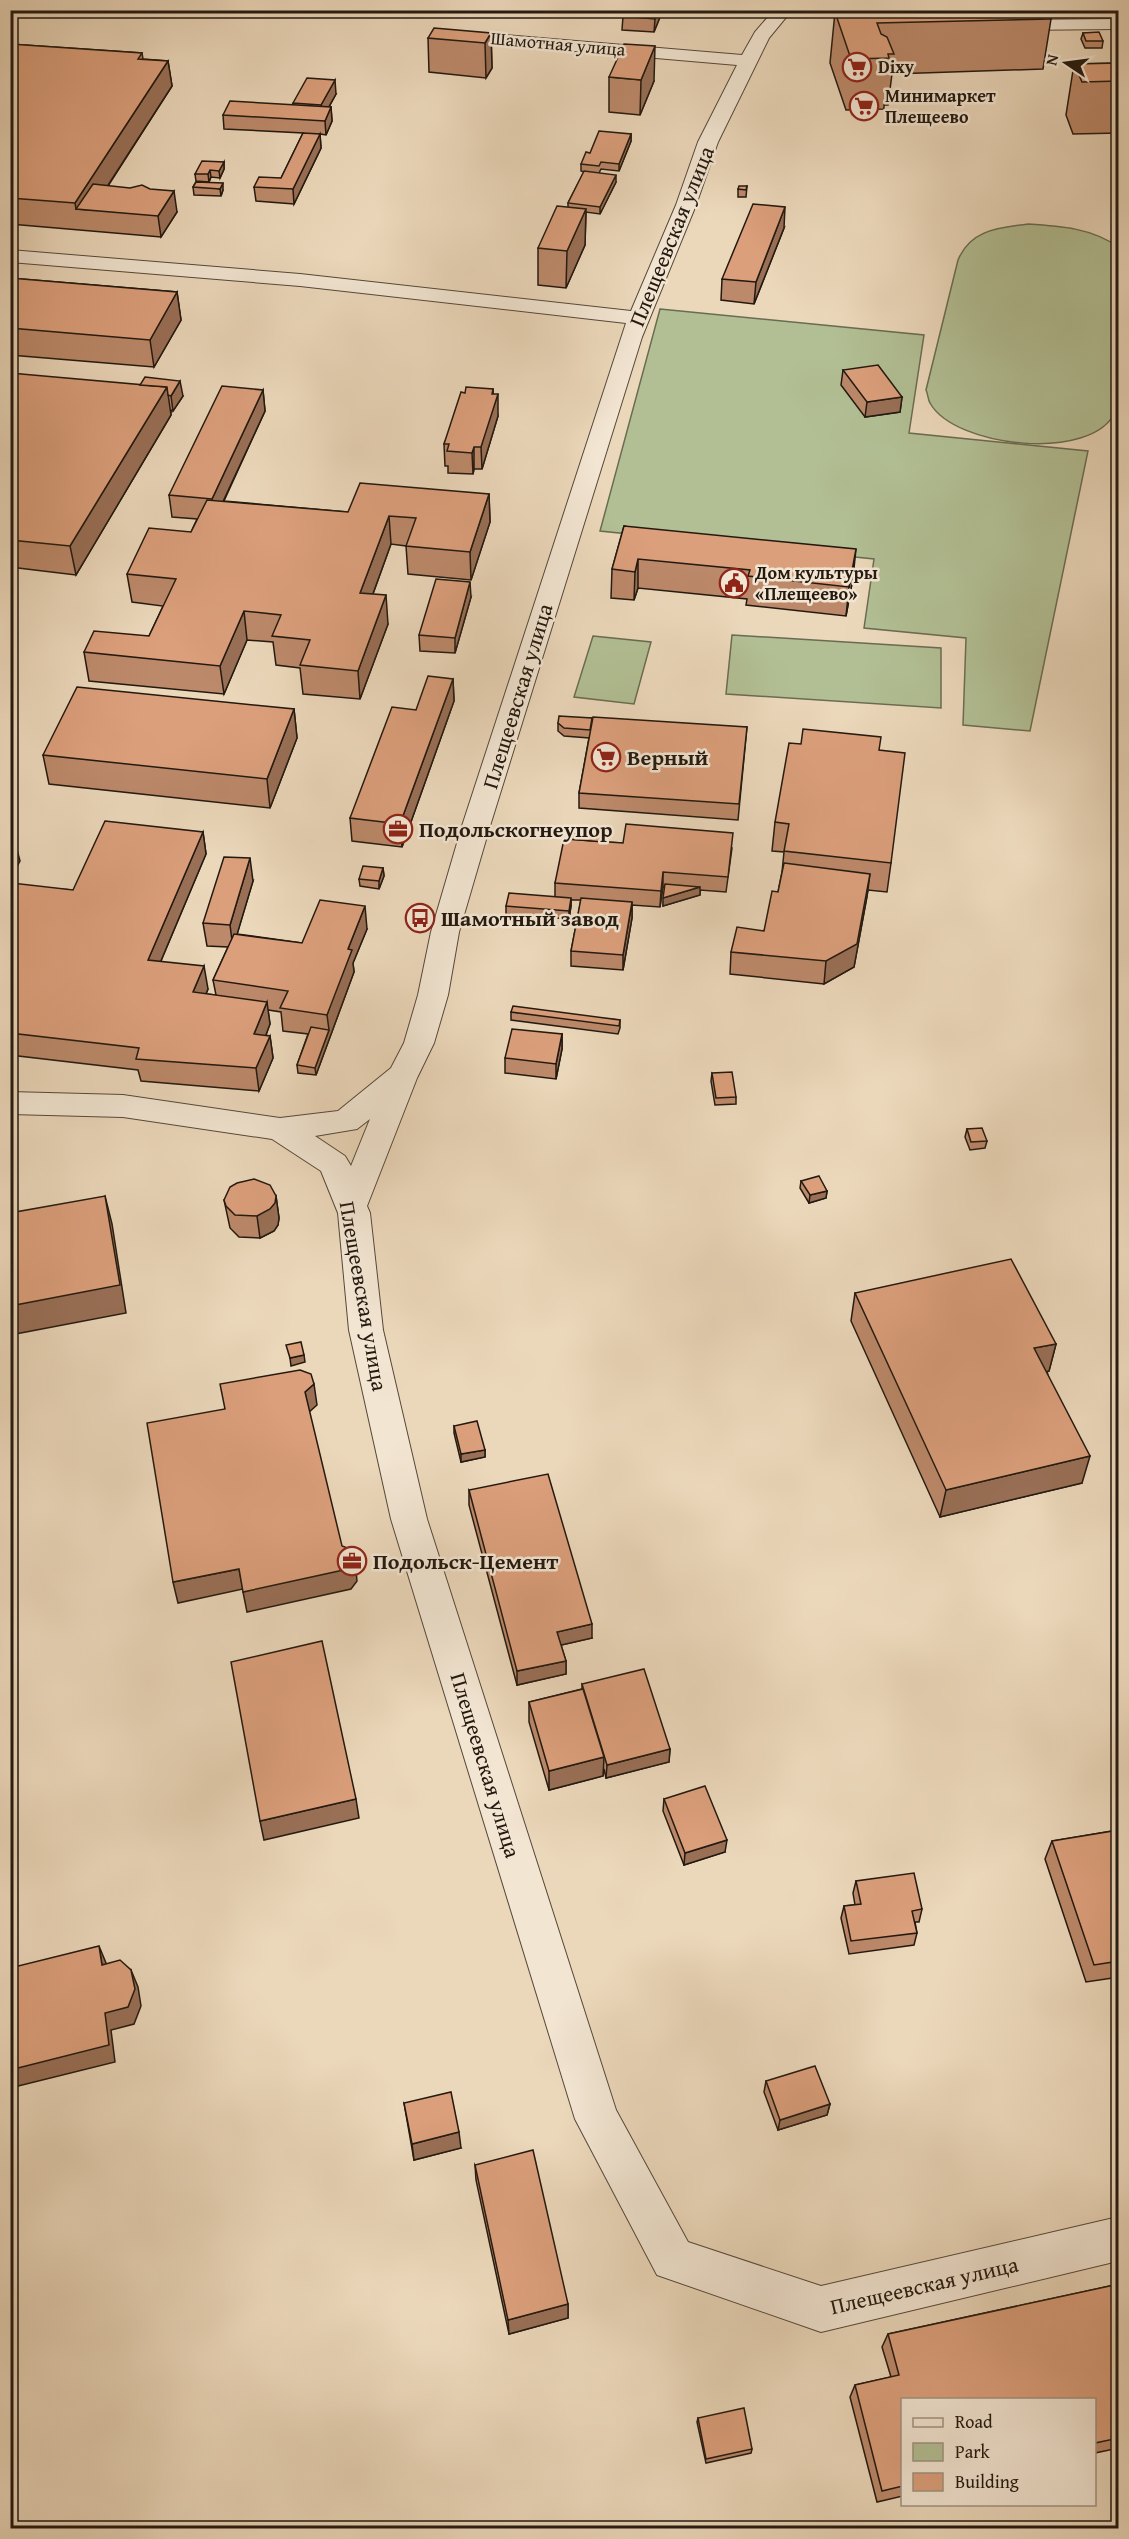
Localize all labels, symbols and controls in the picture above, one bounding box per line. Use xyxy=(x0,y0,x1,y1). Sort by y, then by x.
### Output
street label: Шамотная улица xyxy=(490,24,627,63)
north arrow xyxy=(1036,33,1096,93)
supermarket icon: Dixy xyxy=(841,51,873,83)
text: N xyxy=(1038,51,1064,68)
place label: Dixy xyxy=(878,53,915,80)
place label: Минимаркет Плещеево xyxy=(885,82,996,130)
supermarket icon: Минимаркет Плещеево xyxy=(848,90,880,122)
street label: Плещеевская улица xyxy=(620,140,722,331)
place label: Дом культуры «Плещеево» xyxy=(754,559,878,607)
public building icon: Дом культуры «Плещеево» xyxy=(718,567,750,599)
street label: Плещеевская улица xyxy=(474,599,561,793)
supermarket icon: Верный xyxy=(590,741,622,773)
place label: Верный xyxy=(627,741,708,773)
office icon: Подольскогнеупор xyxy=(382,813,414,845)
place label: Подольскогнеупор xyxy=(419,813,612,845)
bus stop icon: Шамотный завод xyxy=(404,902,436,934)
place label: Шамотный завод xyxy=(441,902,620,934)
street label: Плещеевская улица xyxy=(332,1199,397,1394)
office icon: Подольск-Цемент xyxy=(336,1545,368,1577)
place label: Подольск-Цемент xyxy=(373,1545,558,1577)
street label: Плещеевская улица xyxy=(443,1668,530,1862)
street label: Плещеевская улица xyxy=(827,2248,1022,2322)
legend xyxy=(901,2398,1096,2506)
text: Road xyxy=(955,2408,993,2435)
text: Park xyxy=(955,2438,991,2465)
text: Building xyxy=(955,2468,1019,2495)

